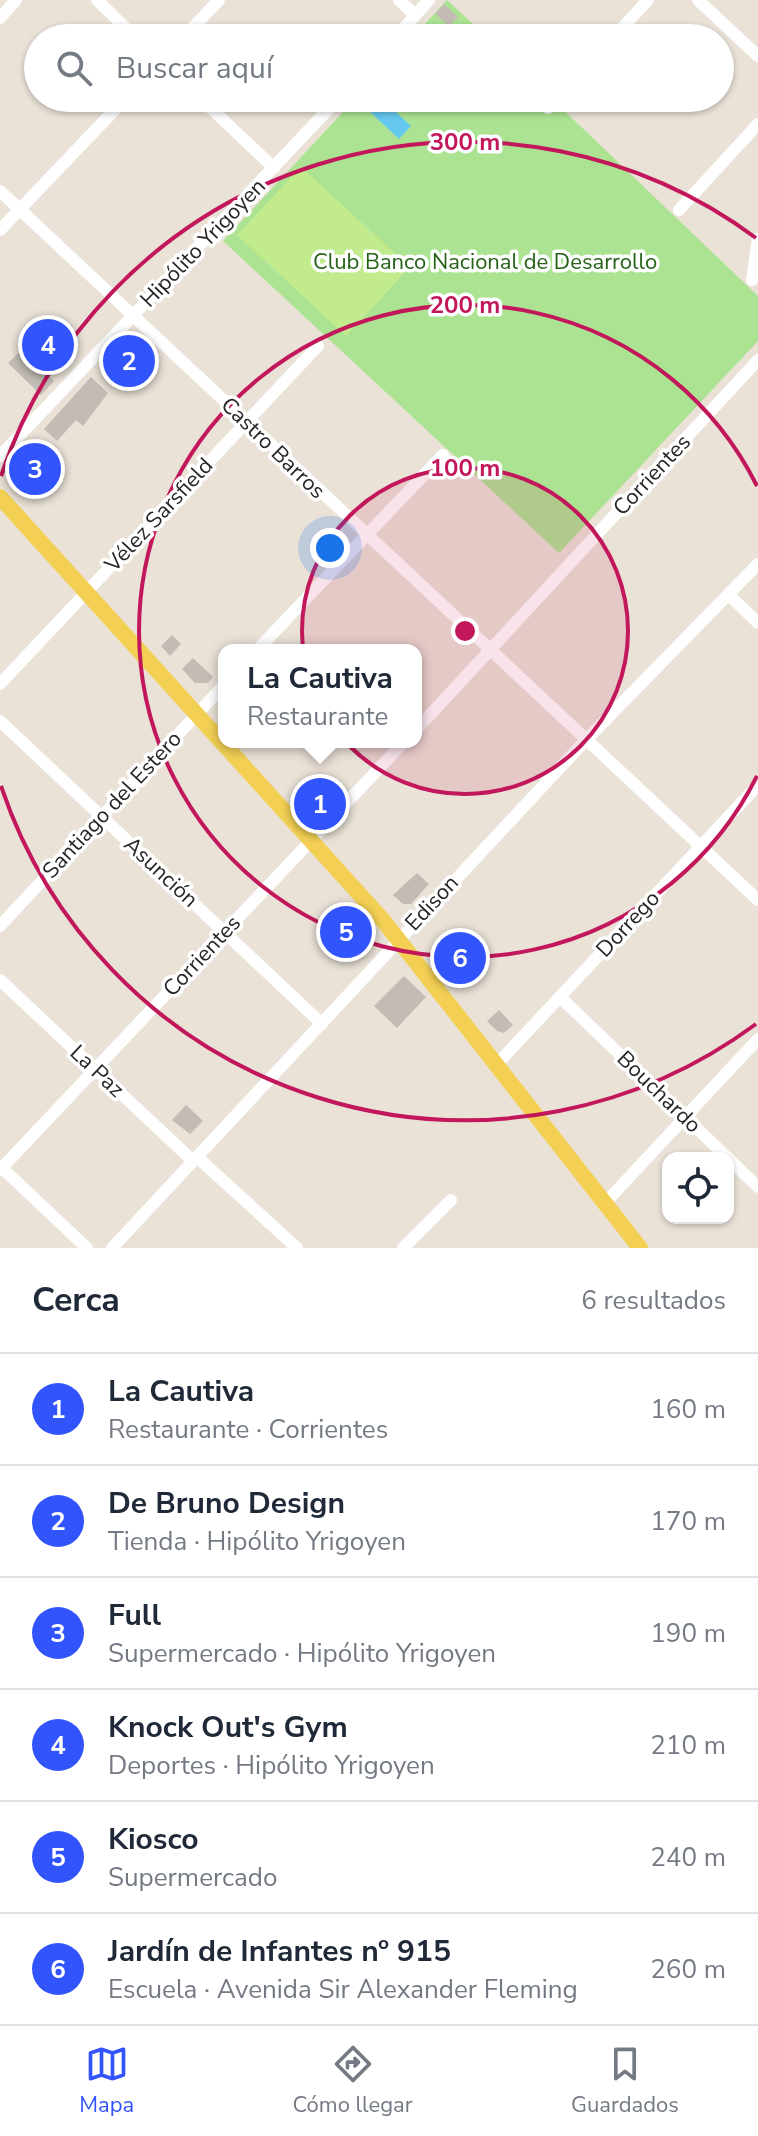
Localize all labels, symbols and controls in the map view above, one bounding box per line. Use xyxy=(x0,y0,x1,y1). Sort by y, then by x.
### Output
search box xyxy=(24,24,734,112)
icon: search xyxy=(52,46,96,90)
text: Buscar aquí xyxy=(116,48,273,89)
text: 300 m xyxy=(430,126,500,158)
street label: Hipólito Yrigoyen xyxy=(134,172,272,314)
park label: Club Banco Nacional de Desarrollo xyxy=(313,247,657,277)
text: 200 m xyxy=(430,289,500,321)
pin: 4 xyxy=(22,315,74,375)
pin: 2 xyxy=(103,331,155,391)
street label: Castro Barros xyxy=(214,390,332,506)
street label: Corrientes xyxy=(607,428,697,522)
pin: 3 xyxy=(9,439,61,499)
street label: Vélez Sarsfield xyxy=(97,451,220,579)
text: 100 m xyxy=(430,452,500,484)
your location xyxy=(310,528,350,568)
centre of rings xyxy=(451,617,479,645)
popup xyxy=(218,644,422,748)
text: La Cautiva xyxy=(247,658,393,699)
text: Restaurante xyxy=(247,699,388,734)
street label: Santiago del Estero xyxy=(36,725,188,885)
pin: 1 xyxy=(294,774,346,834)
street label: Asunción xyxy=(117,830,205,914)
street label: Edison xyxy=(399,869,465,937)
street label: Dorrego xyxy=(589,884,667,964)
pin: 5 xyxy=(320,902,372,962)
street label: Corrientes xyxy=(157,909,247,1003)
pin: 6 xyxy=(434,928,486,988)
street label: La Paz xyxy=(63,1038,131,1104)
street label: Bouchardo xyxy=(610,1044,708,1140)
map controls xyxy=(662,1152,734,1224)
button: locate xyxy=(662,1152,734,1224)
text: Cerca xyxy=(32,1277,120,1323)
text: 6 resultados xyxy=(581,1283,726,1318)
text: La Cautiva xyxy=(108,1371,254,1412)
text: 1 xyxy=(50,1392,66,1427)
text: 160 m xyxy=(650,1392,726,1427)
text: Restaurante · Corrientes xyxy=(108,1412,388,1447)
text: De Bruno Design xyxy=(108,1483,345,1524)
text: 2 xyxy=(50,1504,66,1539)
text: 170 m xyxy=(650,1504,726,1539)
text: Tienda · Hipólito Yrigoyen xyxy=(108,1524,406,1559)
text: Full xyxy=(108,1595,161,1636)
text: 3 xyxy=(50,1616,66,1651)
text: 190 m xyxy=(650,1616,726,1651)
text: Supermercado · Hipólito Yrigoyen xyxy=(108,1636,496,1671)
text: Knock Out's Gym xyxy=(108,1707,348,1748)
text: 4 xyxy=(50,1728,66,1763)
text: 210 m xyxy=(650,1728,726,1763)
text: Deportes · Hipólito Yrigoyen xyxy=(108,1748,435,1783)
text: Kiosco xyxy=(108,1819,199,1860)
text: 5 xyxy=(50,1840,66,1875)
text: 240 m xyxy=(650,1840,726,1875)
text: Supermercado xyxy=(108,1860,277,1895)
text: Jardín de Infantes nº 915 xyxy=(108,1931,451,1972)
text: 6 xyxy=(50,1952,66,1987)
text: 260 m xyxy=(650,1952,726,1987)
text: Escuela · Avenida Sir Alexander Fleming xyxy=(108,1972,578,2007)
tab: Mapa xyxy=(79,2042,134,2120)
tab: Cómo llegar xyxy=(293,2042,413,2120)
tab: Guardados xyxy=(571,2042,679,2120)

